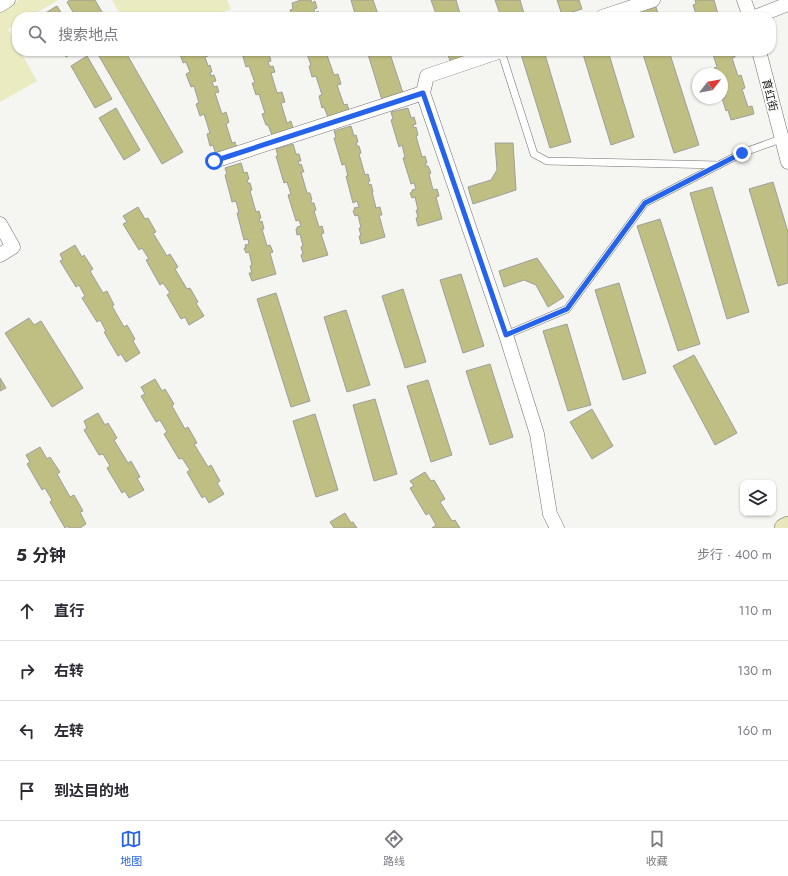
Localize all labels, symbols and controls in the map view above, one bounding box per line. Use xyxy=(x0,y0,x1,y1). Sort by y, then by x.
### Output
search box xyxy=(12,12,776,56)
icon: search xyxy=(26,23,48,45)
text: 搜索地点 xyxy=(58,24,118,46)
north arrow xyxy=(692,68,728,104)
street label: 育红街 xyxy=(758,77,782,113)
route end xyxy=(733,144,751,162)
route start xyxy=(205,152,223,170)
map controls xyxy=(740,480,776,516)
button: layers xyxy=(740,480,776,516)
text: 5 分钟 xyxy=(16,543,66,567)
text: 步行 · 400 m xyxy=(697,545,772,564)
icon: ahead xyxy=(16,600,38,622)
text: 直行 xyxy=(54,600,84,622)
text: 110 m xyxy=(738,601,772,620)
icon: right xyxy=(16,660,38,682)
text: 右转 xyxy=(54,660,84,682)
text: 130 m xyxy=(737,661,772,680)
icon: left xyxy=(16,720,38,742)
text: 左转 xyxy=(54,720,84,742)
text: 160 m xyxy=(737,721,772,740)
icon: arrive xyxy=(16,780,38,802)
text: 到达目的地 xyxy=(54,780,129,802)
tab: 地图 xyxy=(120,828,142,869)
tab: 路线 xyxy=(383,828,405,869)
tab: 收藏 xyxy=(646,828,668,869)

